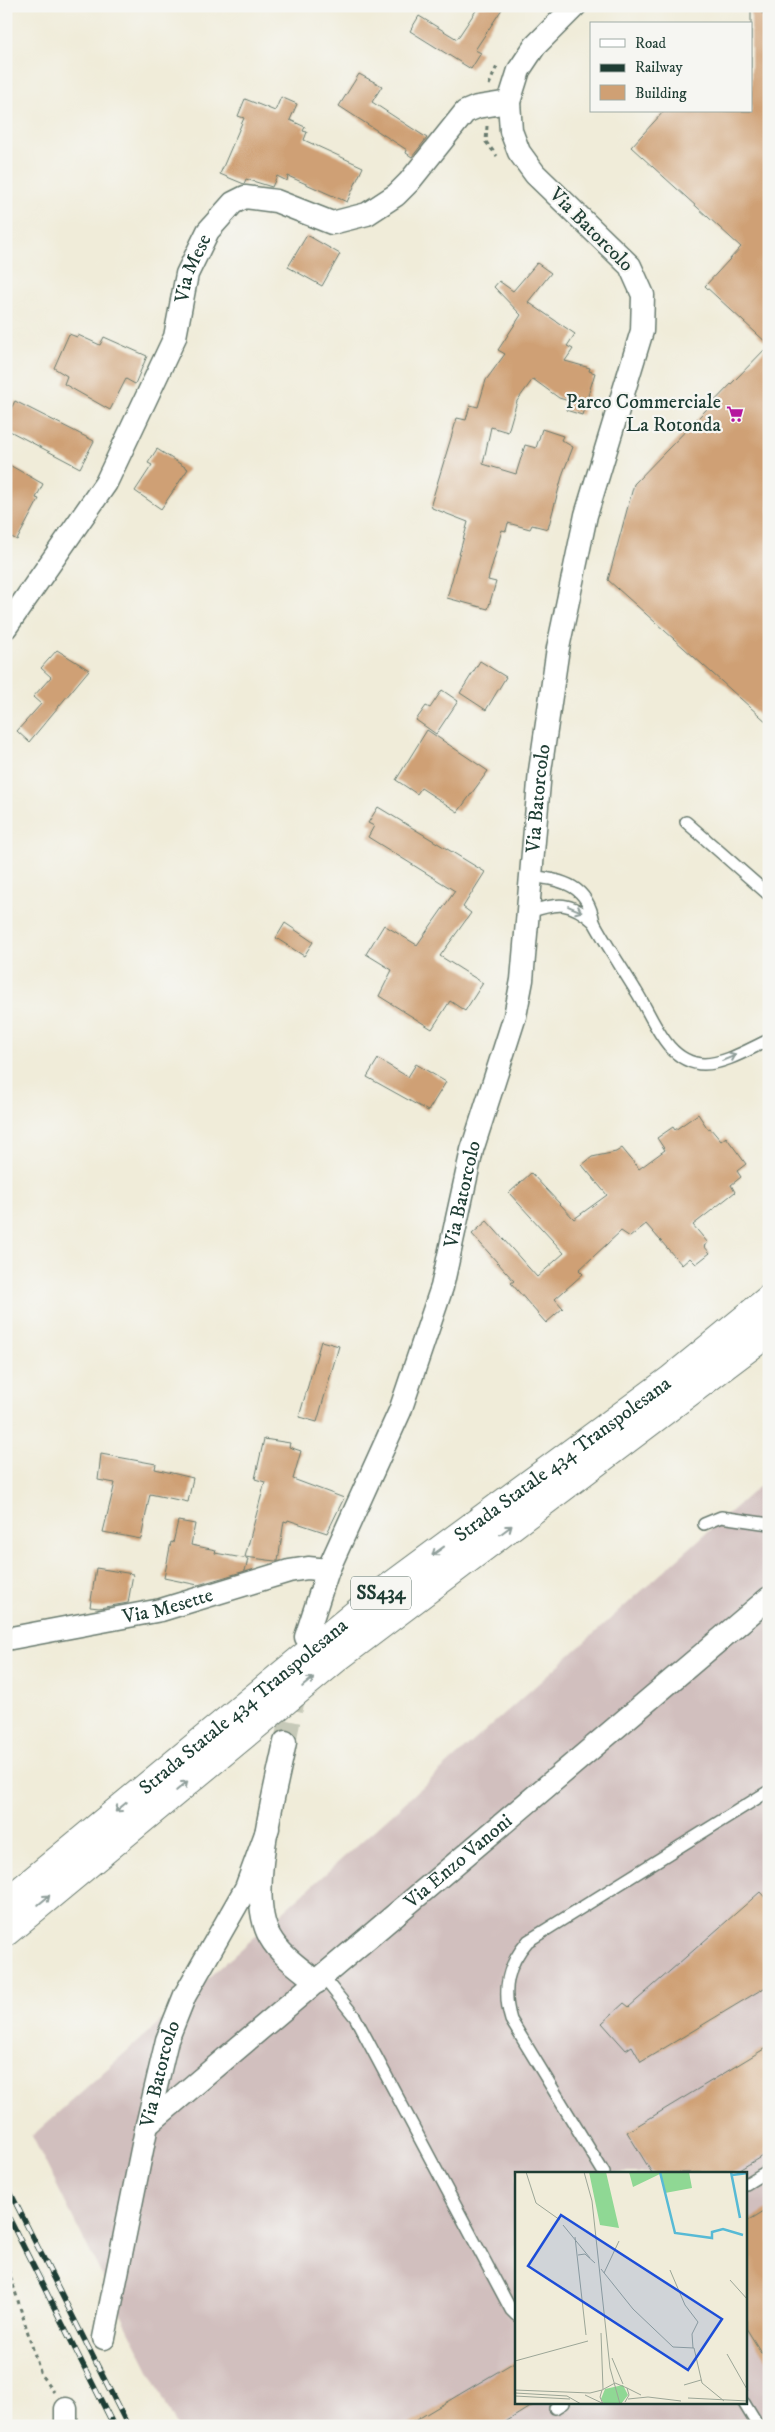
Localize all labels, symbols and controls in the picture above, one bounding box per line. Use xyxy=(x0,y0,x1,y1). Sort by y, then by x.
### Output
legend xyxy=(590,22,752,112)
text: Road xyxy=(635,34,667,53)
text: Railway xyxy=(635,58,683,77)
text: Building xyxy=(635,84,687,103)
street label: Via Batorcolo xyxy=(543,182,638,277)
street label: Via Mese xyxy=(169,230,217,306)
place label: Parco Commerciale La Rotonda xyxy=(566,390,722,438)
supermarket icon: Parco Commerciale La Rotonda xyxy=(725,404,745,424)
street label: Via Batorcolo xyxy=(520,742,556,855)
one-way arrow xyxy=(567,904,582,914)
one-way arrow xyxy=(721,1052,736,1062)
street label: Via Batorcolo xyxy=(438,1137,487,1251)
street label: Strada Statale 434 Transpolesana xyxy=(449,1371,676,1548)
one-way arrow xyxy=(499,1525,513,1535)
one-way arrow xyxy=(431,1546,445,1556)
road number: SS434 xyxy=(351,1576,411,1610)
street label: Via Mesette xyxy=(119,1582,216,1630)
street label: Strada Statale 434 Transpolesana xyxy=(134,1613,353,1800)
one-way arrow xyxy=(301,1676,314,1688)
one-way arrow xyxy=(176,1780,189,1791)
one-way arrow xyxy=(115,1802,128,1813)
street label: Via Enzo Vanoni xyxy=(399,1809,517,1915)
one-way arrow xyxy=(37,1895,50,1906)
street label: Via Batorcolo xyxy=(134,2017,186,2131)
inset map xyxy=(515,2172,748,2404)

